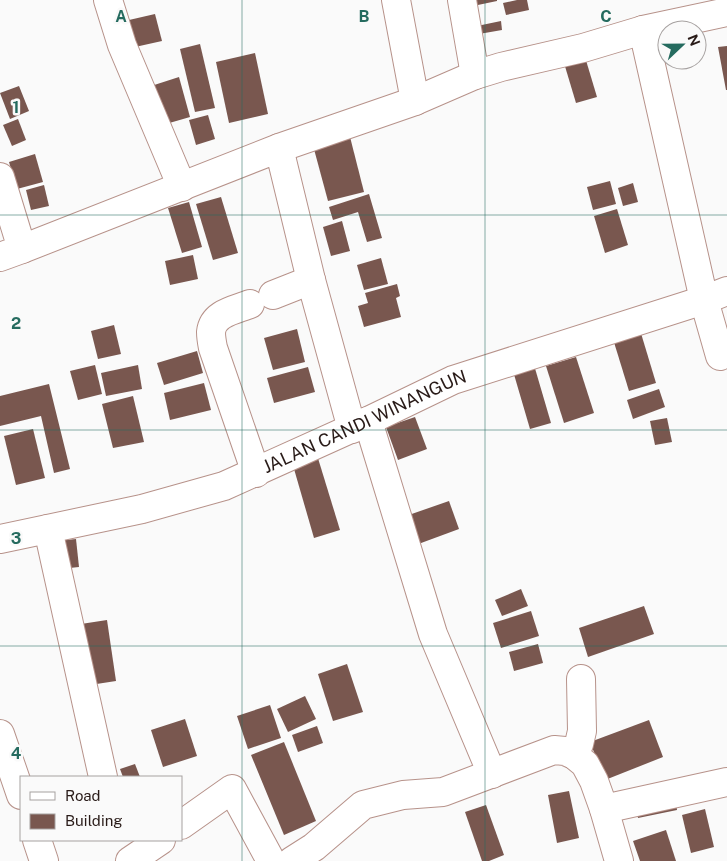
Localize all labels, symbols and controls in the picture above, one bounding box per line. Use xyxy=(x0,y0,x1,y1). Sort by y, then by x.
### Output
text: A xyxy=(115,7,127,26)
text: B xyxy=(359,7,370,26)
text: C xyxy=(600,7,612,26)
north arrow xyxy=(657,20,707,70)
text: N xyxy=(685,32,704,48)
text: 1 xyxy=(13,98,19,117)
text: 2 xyxy=(11,314,21,333)
street label: JALAN CANDI WINANGUN xyxy=(259,365,469,477)
text: 3 xyxy=(11,529,21,548)
text: 4 xyxy=(11,744,22,763)
legend xyxy=(20,776,182,841)
text: Road xyxy=(65,787,101,804)
text: Building xyxy=(65,812,123,829)

